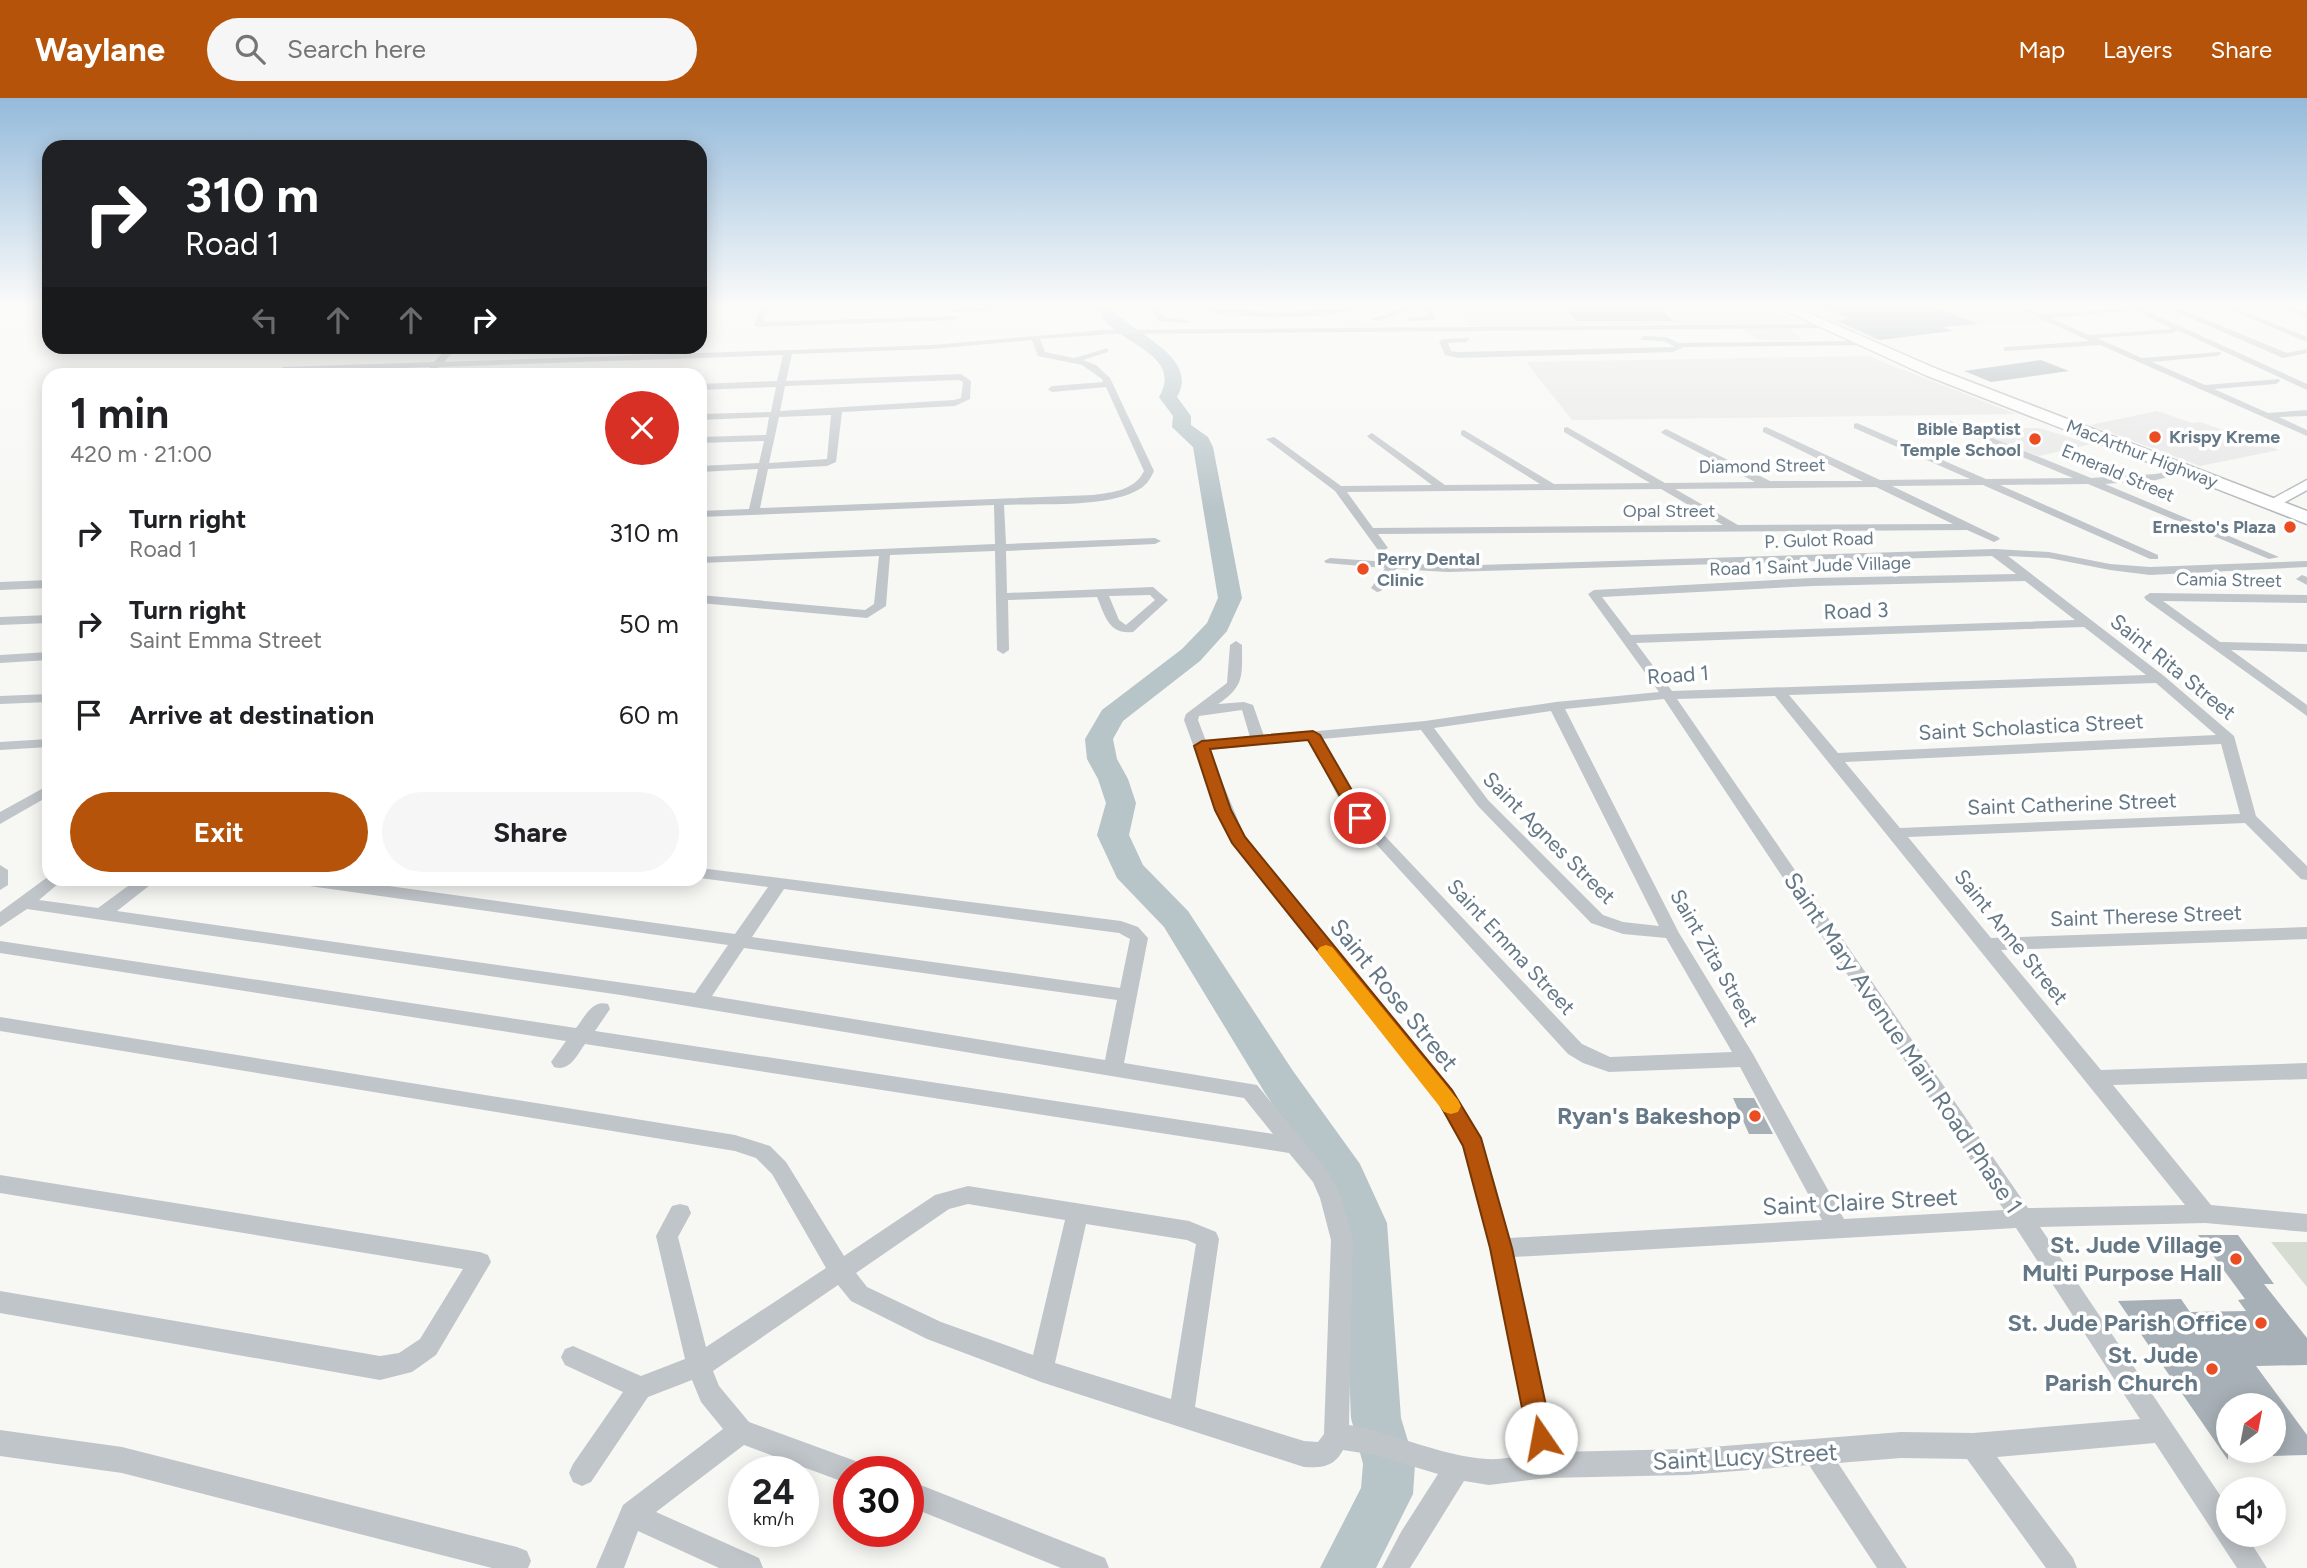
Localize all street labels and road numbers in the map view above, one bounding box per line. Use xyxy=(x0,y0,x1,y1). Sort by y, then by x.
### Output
street label: MacArthur Highway xyxy=(2063,415,2221,493)
street label: Emerald Street xyxy=(2058,439,2178,507)
street label: Diamond Street xyxy=(1698,454,1826,478)
street label: Opal Street xyxy=(1623,500,1715,522)
street label: P. Gulot Road xyxy=(1764,527,1874,553)
street label: Road 1 Saint Jude Village xyxy=(1709,551,1911,581)
street label: Camia Street xyxy=(2176,568,2282,592)
street label: Road 3 xyxy=(1823,597,1889,624)
street label: Saint Rita Street xyxy=(2106,608,2241,725)
street label: Road 1 xyxy=(1646,660,1710,689)
street label: Saint Scholastica Street xyxy=(1918,708,2144,745)
street label: Saint Agnes Street xyxy=(1478,766,1621,909)
street label: Saint Catherine Street xyxy=(1967,787,2177,820)
street label: Saint Anne Street xyxy=(1949,864,2074,1009)
street label: Saint Mary Avenue Main Road Phase 1 xyxy=(1778,867,2029,1219)
street label: Saint Emma Street xyxy=(1442,874,1581,1020)
street label: Saint Zita Street xyxy=(1665,885,1764,1031)
street label: Saint Therese Street xyxy=(2050,900,2242,931)
street label: Saint Rose Street xyxy=(1324,913,1465,1077)
street label: Saint Claire Street xyxy=(1762,1182,1958,1221)
street label: Saint Lucy Street xyxy=(1652,1437,1838,1476)

